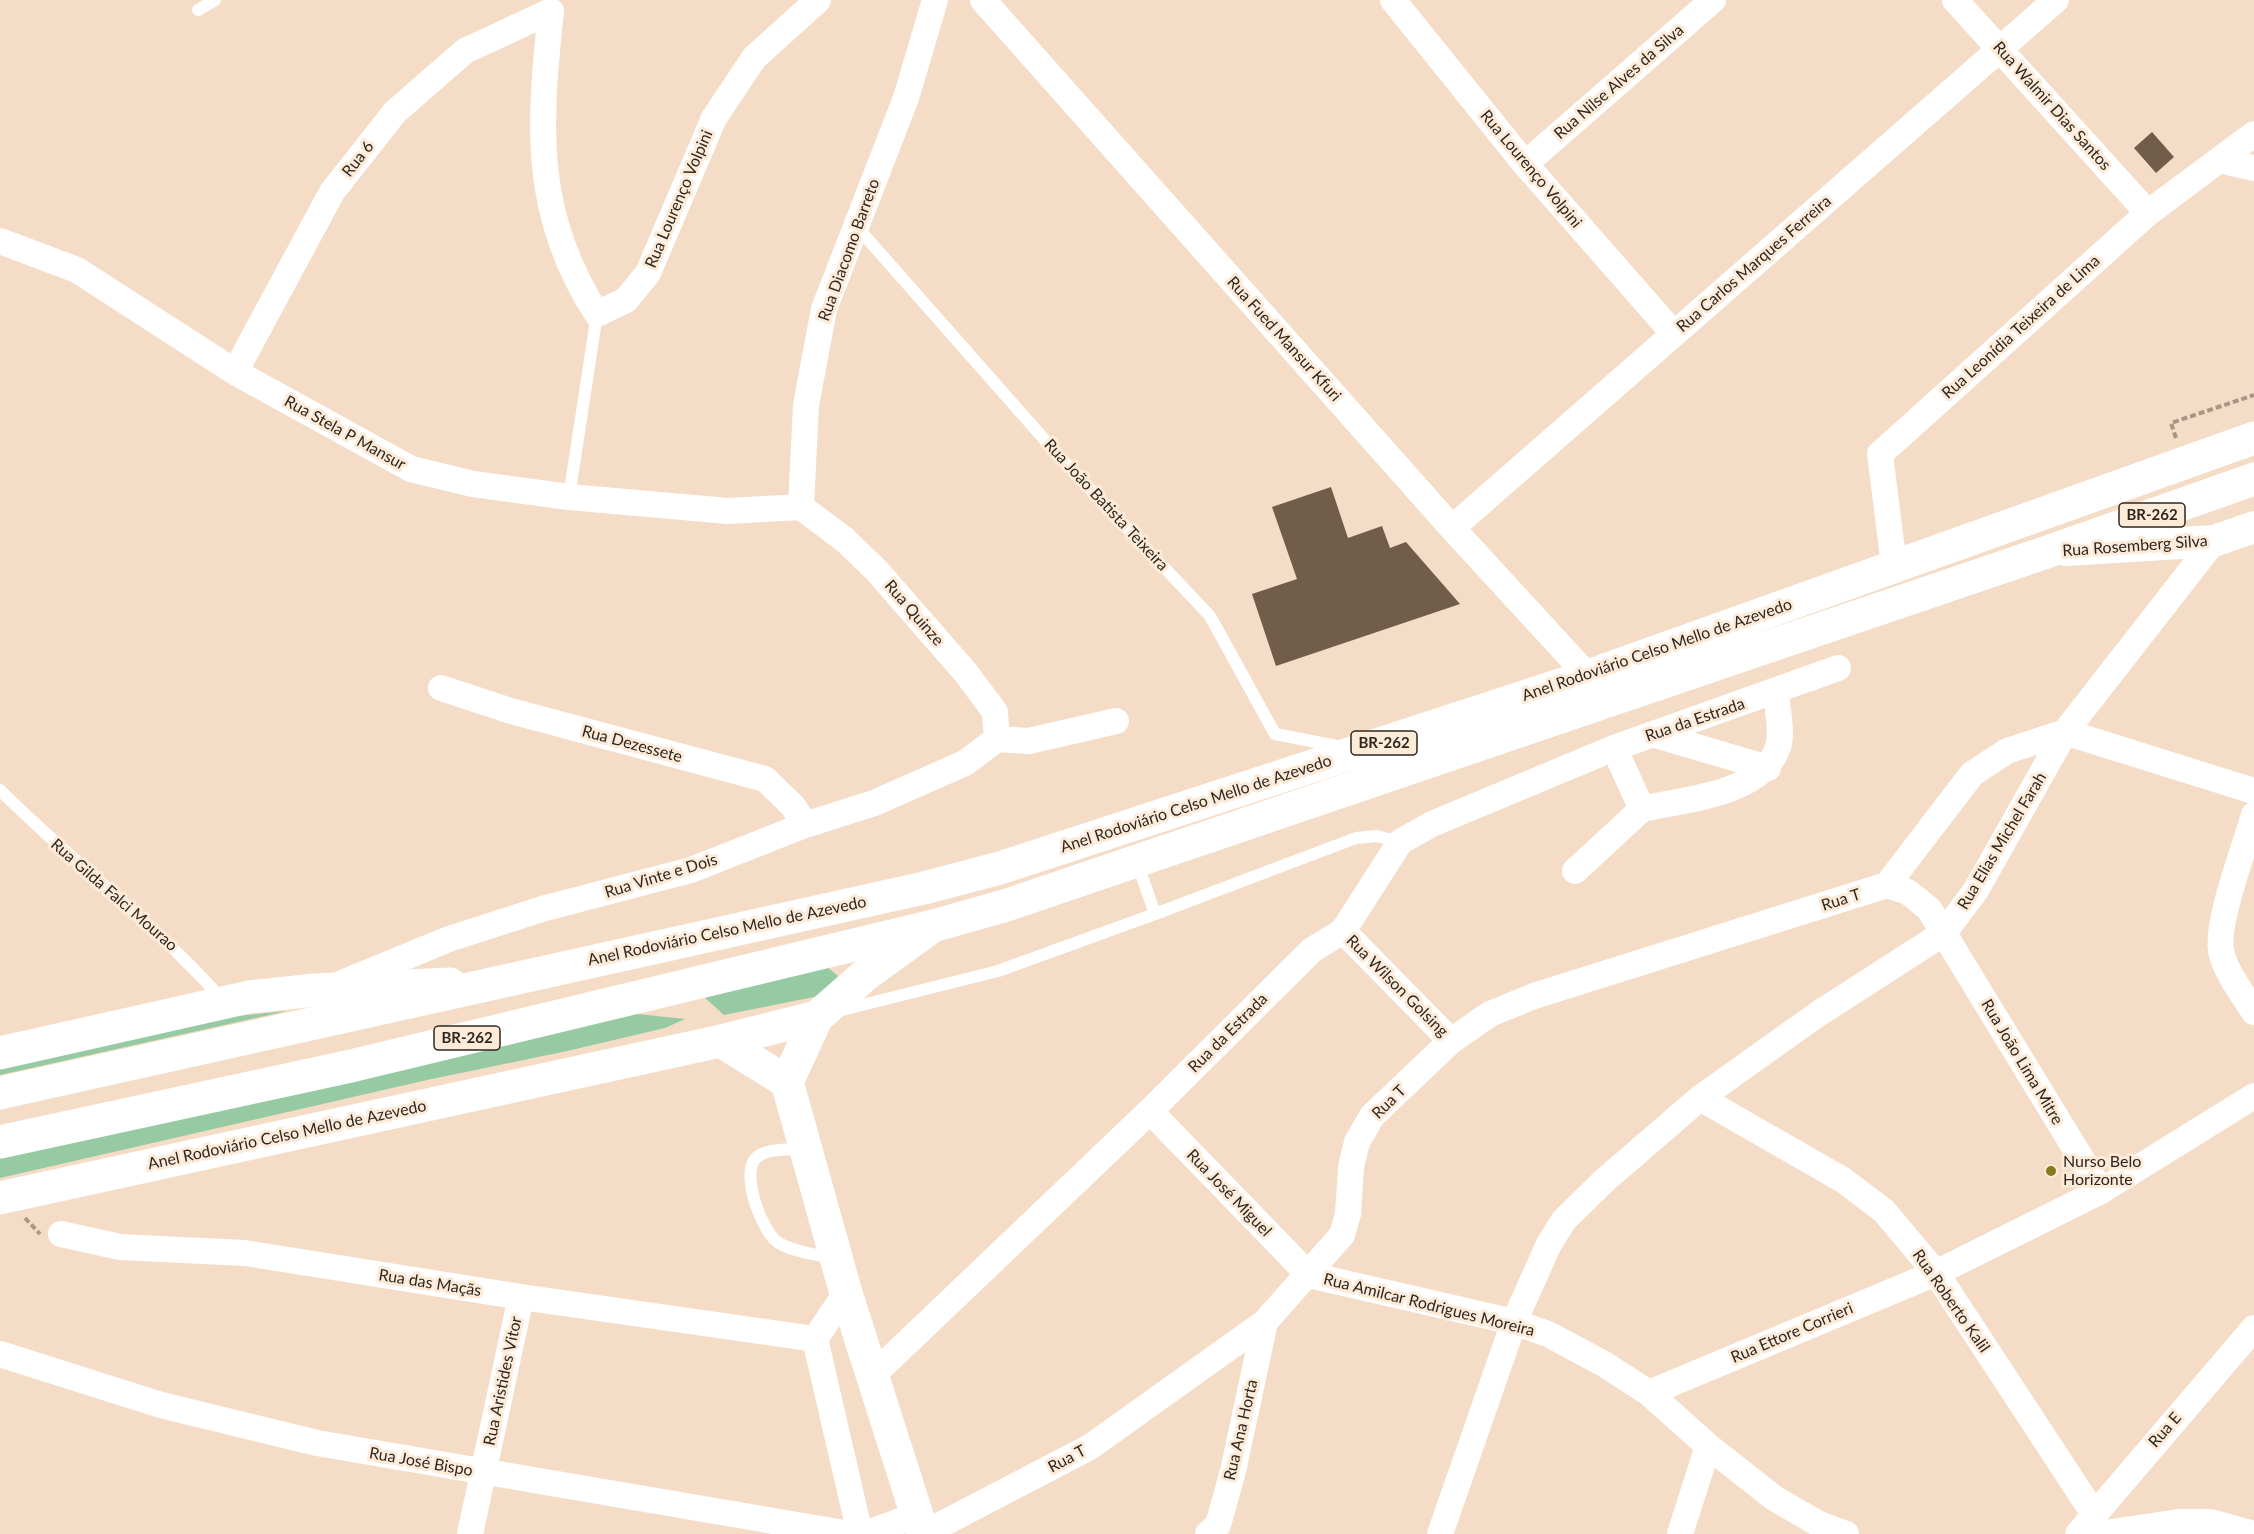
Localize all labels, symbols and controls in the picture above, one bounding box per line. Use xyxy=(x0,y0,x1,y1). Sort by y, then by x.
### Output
street label: Rua Nilse Alves da Silva xyxy=(1550,21,1688,143)
street label: Rua Walmir Dias Santos xyxy=(1989,38,2115,174)
street label: Rua Lourenço Volpini xyxy=(1476,106,1586,232)
street label: Rua Lourenço Volpini xyxy=(641,127,717,271)
street label: Rua 6 xyxy=(338,137,378,181)
street label: Rua Diacomo Barreto xyxy=(814,176,884,324)
street label: Rua Carlos Marques Ferreira xyxy=(1673,192,1835,336)
street label: Rua Leonídia Teixeira de Lima xyxy=(1938,251,2104,403)
street label: Rua Fued Mansur Kfuri xyxy=(1223,273,1345,405)
street label: Rua Stela P Mansur xyxy=(281,392,409,474)
street label: Rua João Batista Teixeira xyxy=(1040,435,1172,575)
road number: BR-262 xyxy=(2119,503,2185,527)
street label: Rua Rosemberg Silva xyxy=(2062,531,2208,561)
street label: Rua Quinze xyxy=(880,576,948,650)
street label: Anel Rodoviário Celso Mello de Azevedo xyxy=(1520,595,1794,705)
street label: Rua da Estrada xyxy=(1643,694,1747,746)
street label: Rua Dezessete xyxy=(580,721,684,767)
road number: BR-262 xyxy=(1351,731,1417,755)
street label: Anel Rodoviário Celso Mello de Azevedo xyxy=(1058,751,1334,857)
street label: Rua Elias Michel Farah xyxy=(1954,769,2050,913)
street label: Rua Gilda Falci Mourao xyxy=(47,835,181,955)
street label: Rua Vinte e Dois xyxy=(602,850,720,902)
street label: Rua T xyxy=(1819,885,1863,915)
street label: Anel Rodoviário Celso Mello de Azevedo xyxy=(586,892,868,970)
street label: Rua Wilson Golsing xyxy=(1342,931,1452,1041)
street label: Rua da Estrada xyxy=(1184,989,1272,1077)
street label: Rua João Lima Mitre xyxy=(1977,996,2067,1128)
road number: BR-262 xyxy=(434,1026,500,1050)
street label: Rua T xyxy=(1368,1081,1410,1123)
street label: Anel Rodoviário Celso Mello de Azevedo xyxy=(146,1096,428,1174)
street label: Rua José Miguel xyxy=(1183,1145,1275,1241)
place label: Nurso Belo Horizonte xyxy=(2063,1152,2141,1190)
marker: Nurso Belo Horizonte xyxy=(2044,1164,2058,1178)
street label: Rua Roberto Kalil xyxy=(1908,1246,1994,1356)
street label: Rua das Maçãs xyxy=(377,1265,483,1301)
street label: Rua Amilcar Rodrigues Moreira xyxy=(1322,1269,1536,1341)
street label: Rua Ettore Corrieri xyxy=(1728,1299,1856,1367)
street label: Rua Aristides Vitor xyxy=(480,1315,526,1447)
street label: Rua Ana Horta xyxy=(1220,1378,1262,1482)
street label: Rua E xyxy=(2145,1409,2185,1451)
street label: Rua T xyxy=(1045,1441,1089,1477)
street label: Rua José Bispo xyxy=(368,1443,474,1481)

